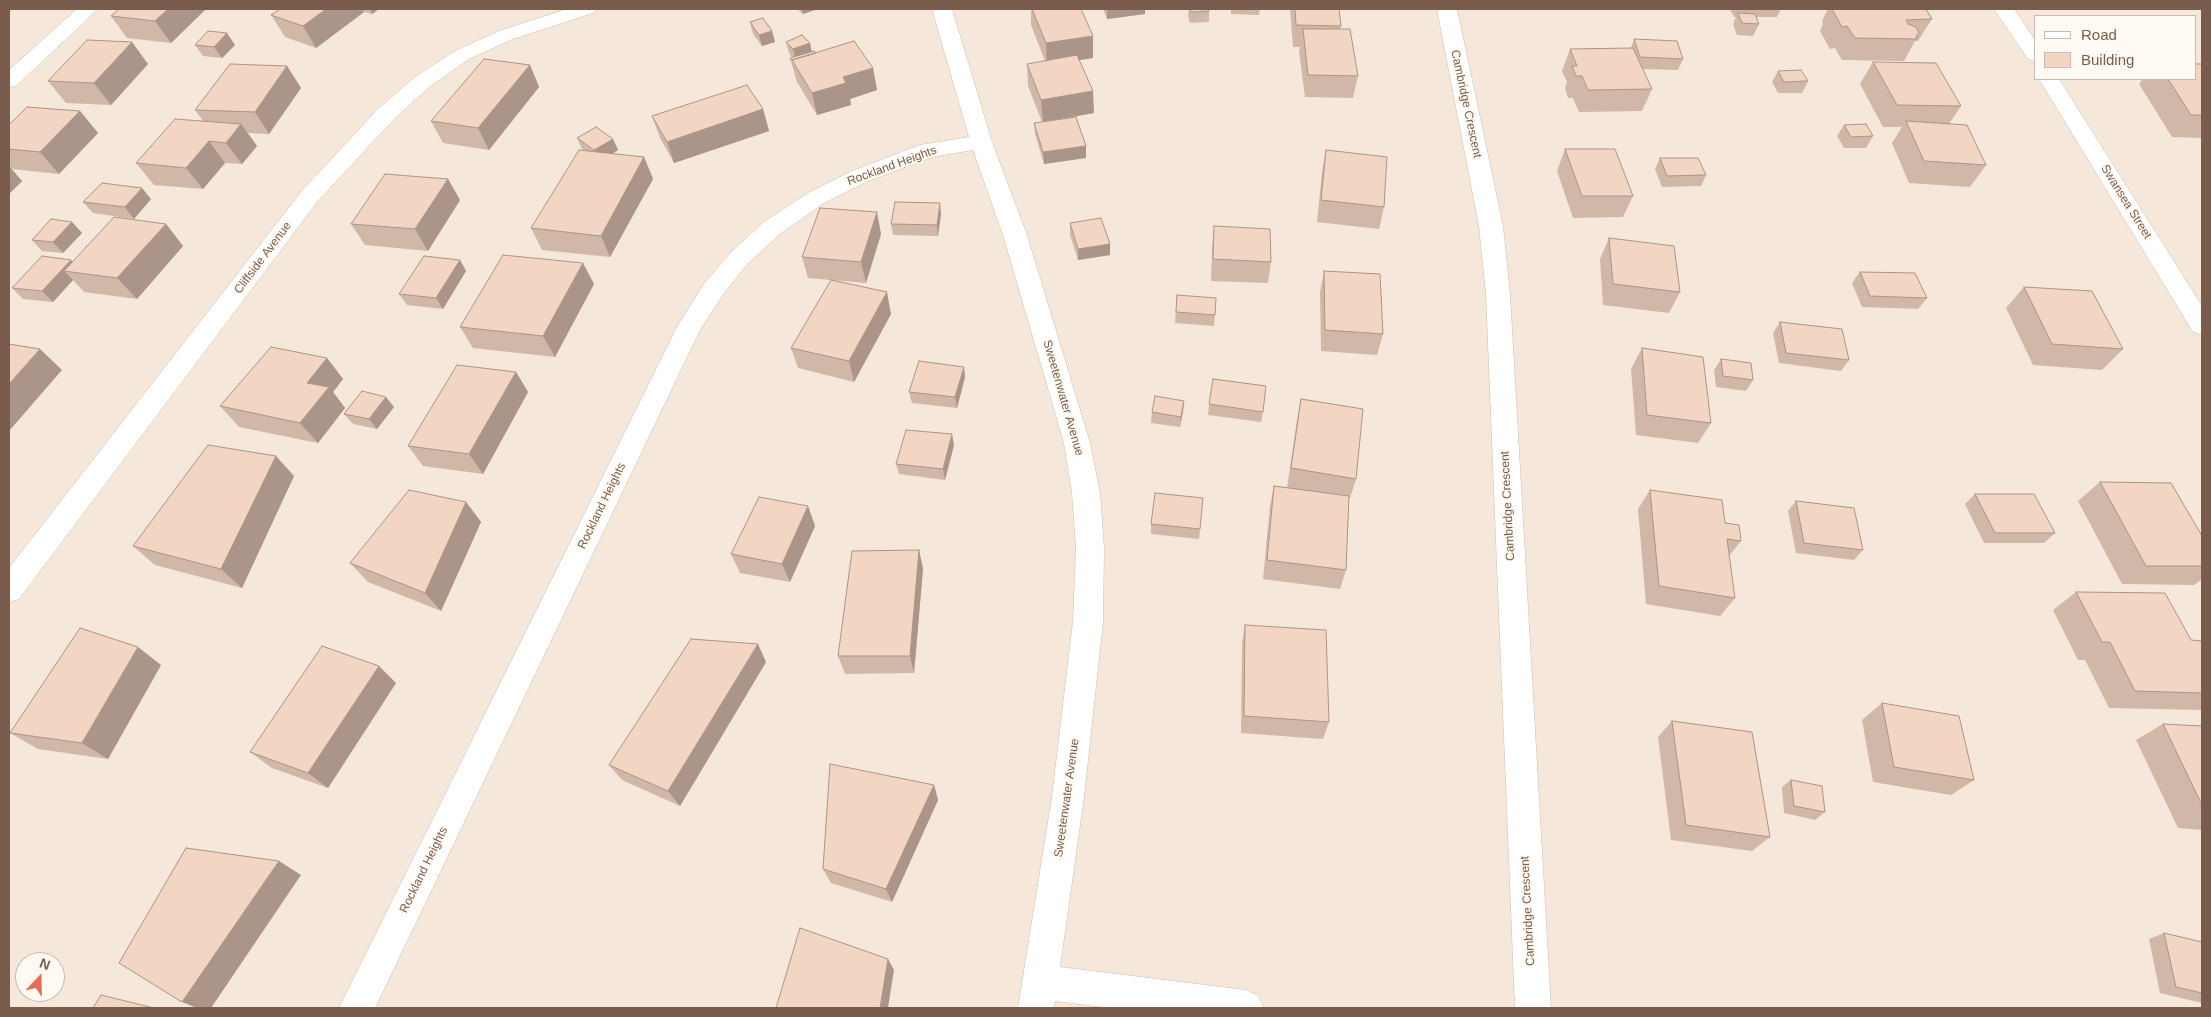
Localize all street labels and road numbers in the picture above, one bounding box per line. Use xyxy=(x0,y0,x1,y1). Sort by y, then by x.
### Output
street label: Cambridge Crescent xyxy=(1448,49,1484,159)
street label: Rockland Heights xyxy=(845,143,939,189)
street label: Swansea Street xyxy=(2097,162,2155,242)
street label: Cliffside Avenue xyxy=(231,219,295,297)
street label: Sweetenwater Avenue xyxy=(1040,338,1086,458)
street label: Cambridge Crescent xyxy=(1498,451,1518,561)
street label: Rockland Heights xyxy=(575,461,629,551)
street label: Sweetenwater Avenue xyxy=(1052,738,1082,858)
street label: Rockland Heights xyxy=(397,825,451,915)
street label: Cambridge Crescent xyxy=(1518,856,1538,966)

